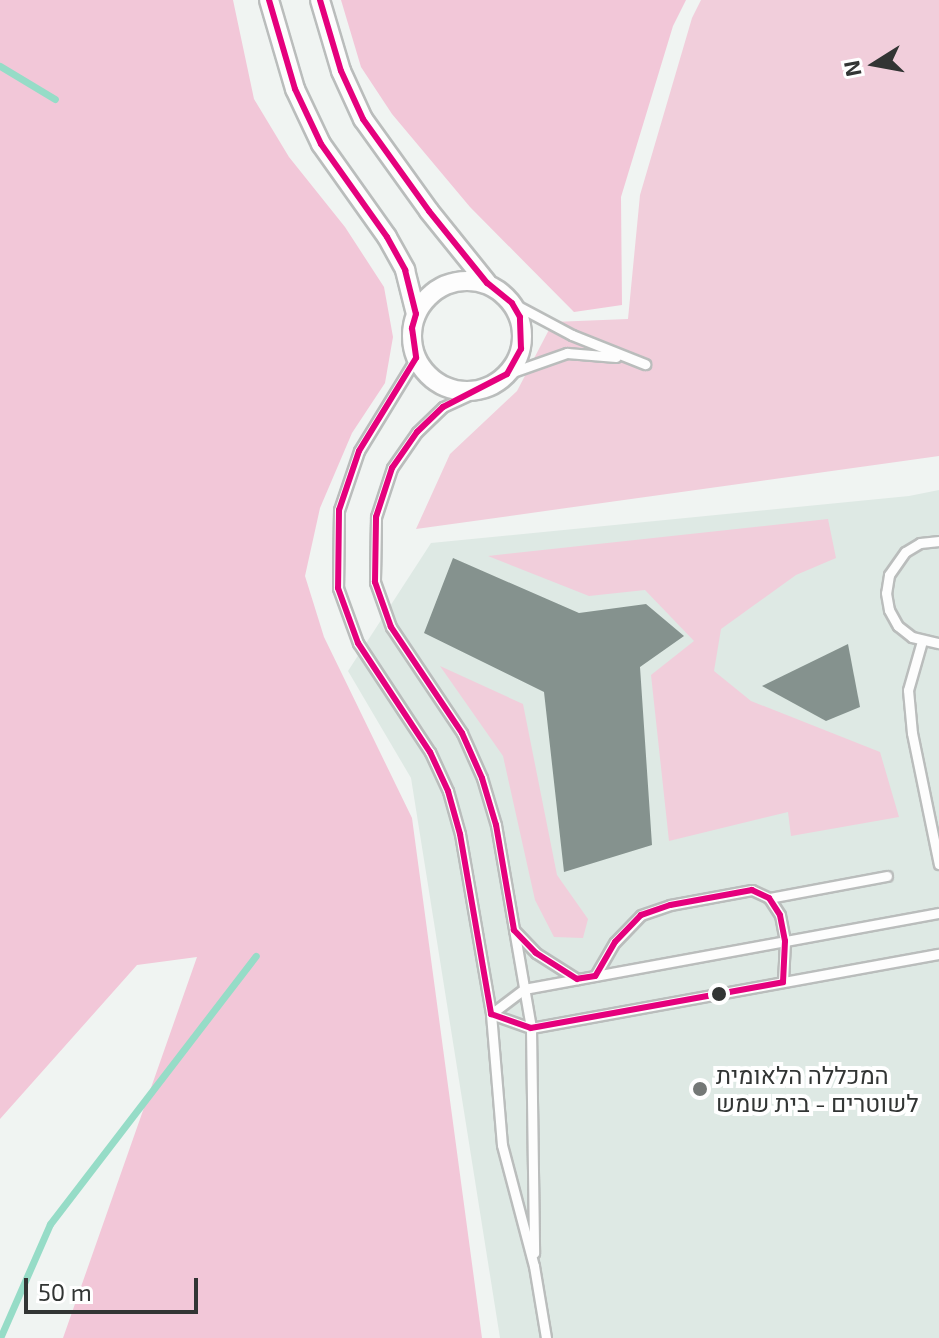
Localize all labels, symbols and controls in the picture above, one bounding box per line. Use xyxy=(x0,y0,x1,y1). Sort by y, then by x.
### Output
north arrow xyxy=(835,24,915,104)
text: N xyxy=(837,58,866,79)
unlabelled marker xyxy=(711,986,727,1002)
place label: המכללה הלאומית לשוטרים - בית שמש xyxy=(716,1061,919,1117)
marker: המכללה הלאומית לשוטרים - בית שמש xyxy=(691,1080,709,1098)
scale bar xyxy=(28,1262,202,1312)
text: 50 m xyxy=(38,1277,92,1306)

